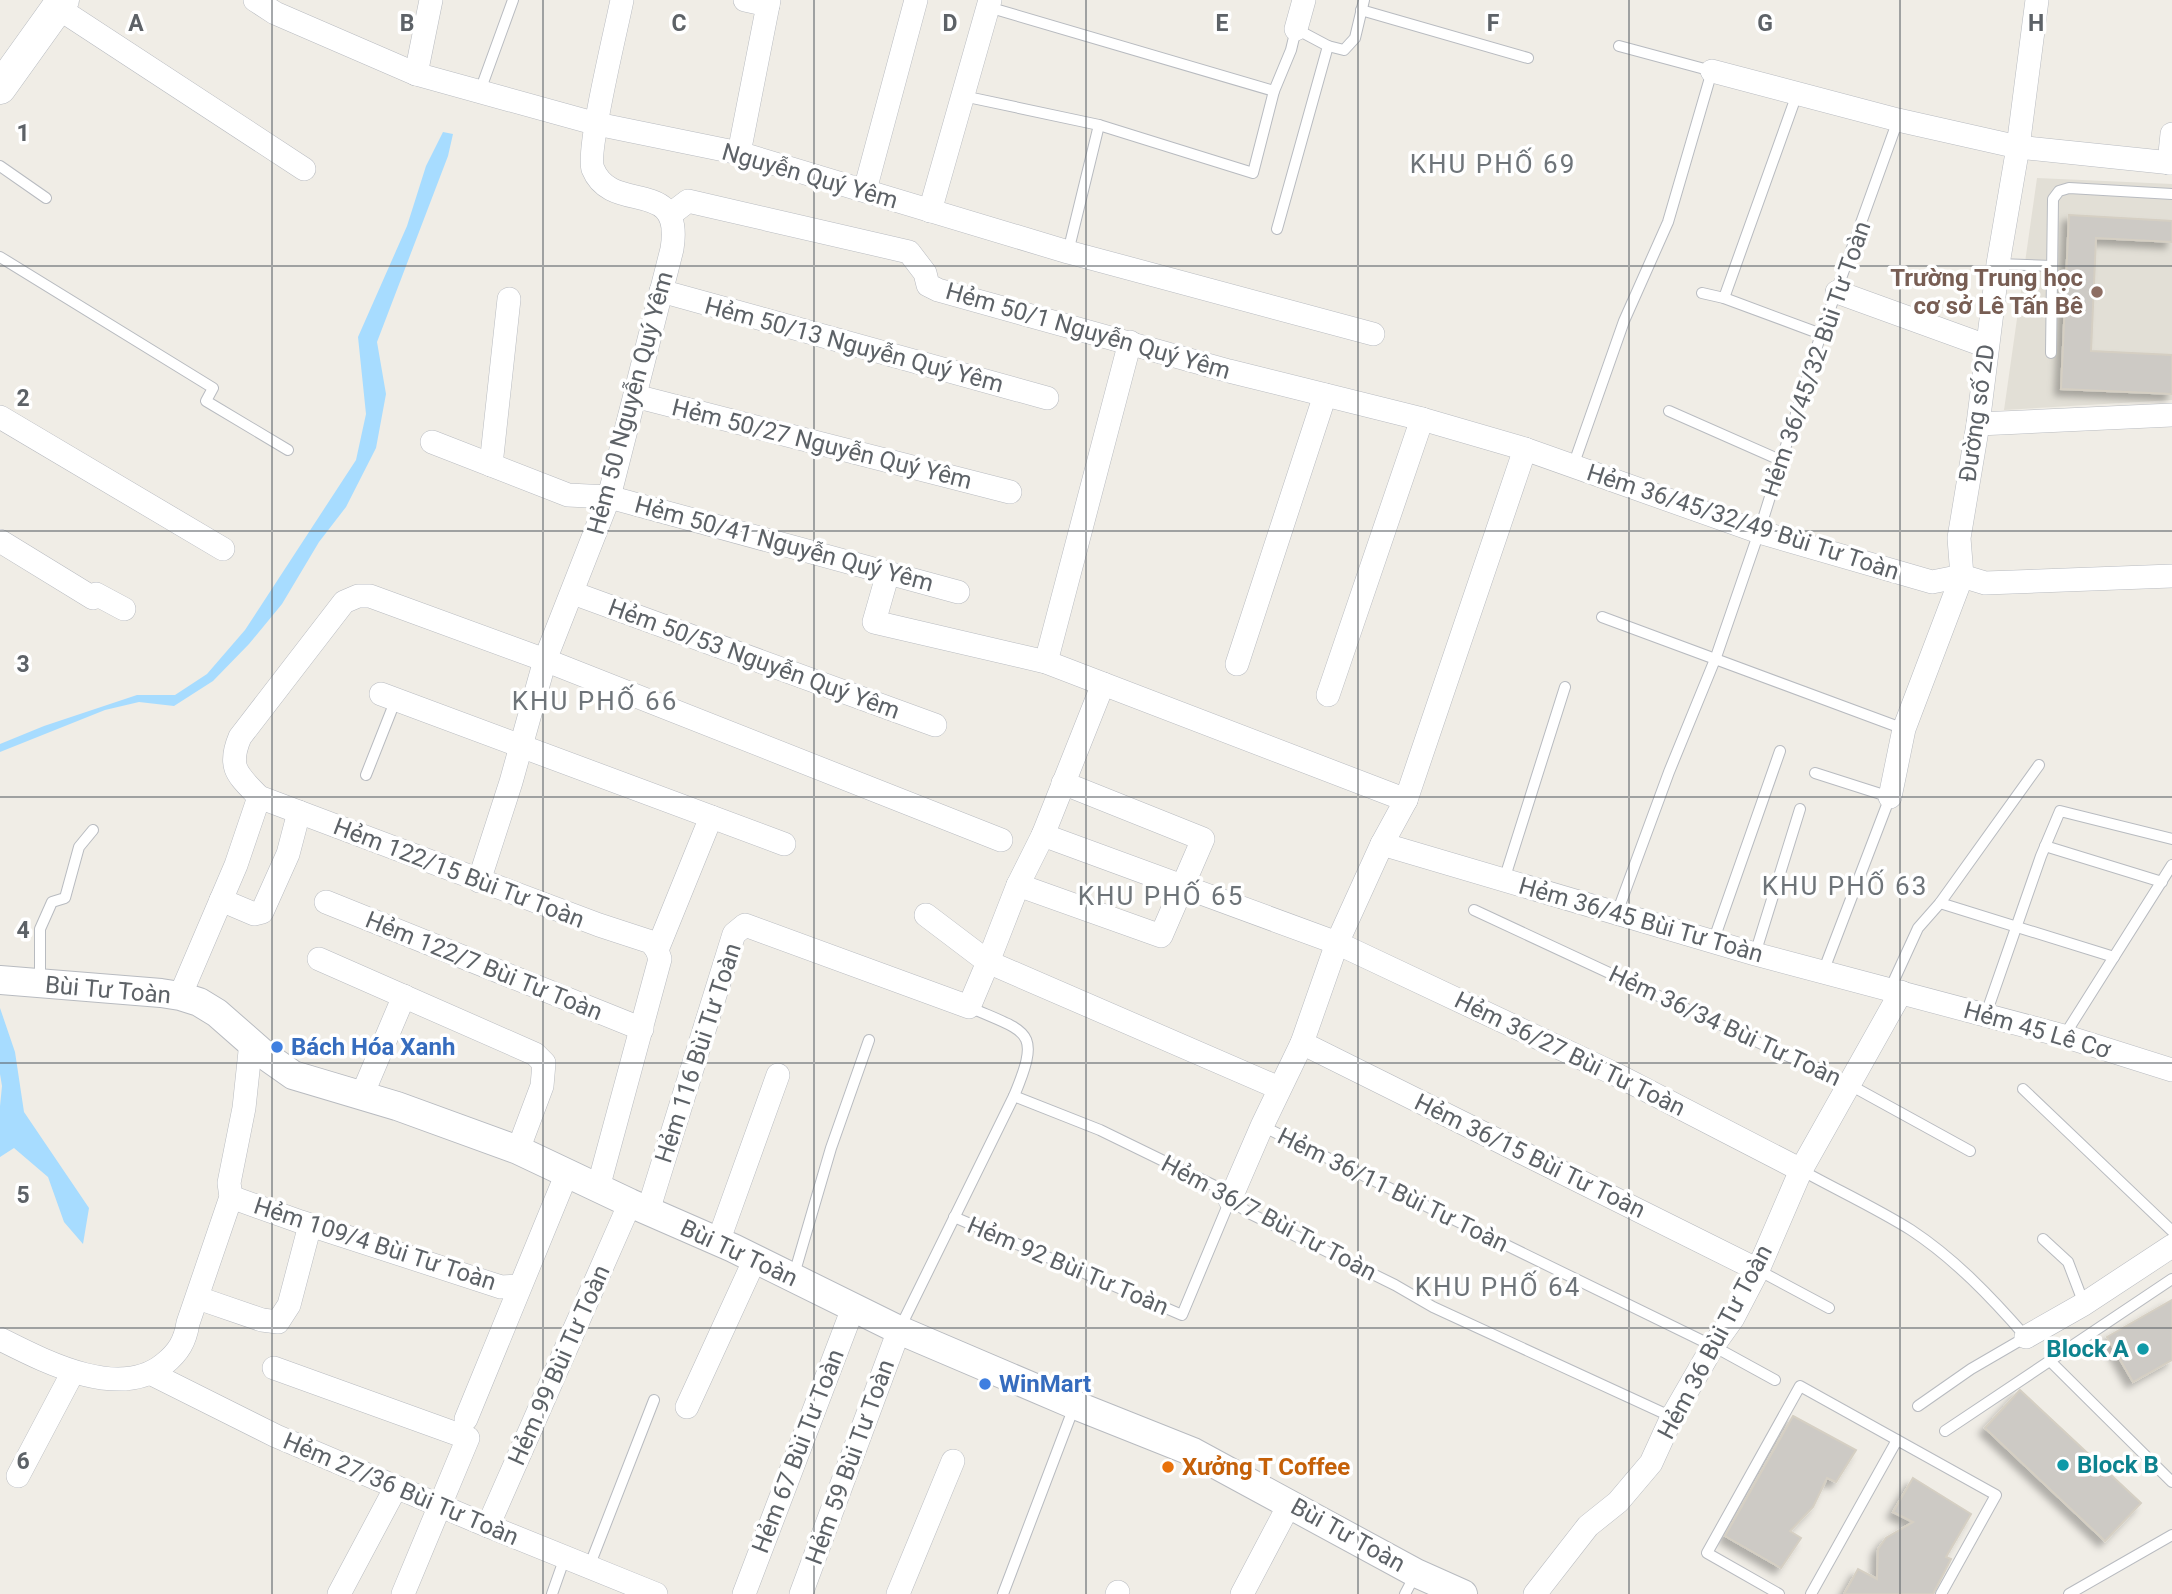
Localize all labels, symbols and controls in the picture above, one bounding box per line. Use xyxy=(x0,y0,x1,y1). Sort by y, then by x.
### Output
text: A xyxy=(128,10,144,37)
text: B xyxy=(400,10,414,37)
text: C xyxy=(671,10,687,37)
text: D xyxy=(943,10,957,37)
text: E xyxy=(1216,10,1229,37)
text: F xyxy=(1487,10,1500,37)
text: G xyxy=(1757,10,1773,37)
text: H xyxy=(2028,10,2044,37)
text: 1 xyxy=(16,120,30,147)
street label: Nguyễn Quý Yêm xyxy=(719,138,901,214)
district label: KHU PHỐ 69 xyxy=(1410,147,1576,179)
street label: Hẻm 36/45/32 Bùi Tư Toàn xyxy=(1756,217,1876,501)
place label: Trường Trung học cơ sở Lê Tấn Bê xyxy=(1890,264,2083,320)
street label: Hẻm 50 Nguyễn Quý Yêm xyxy=(581,268,679,538)
street label: Hẻm 50/1 Nguyễn Quý Yêm xyxy=(943,277,1233,385)
marker: Trường Trung học cơ sở Lê Tấn Bê xyxy=(2089,284,2105,300)
street label: Hẻm 50/13 Nguyễn Quý Yêm xyxy=(702,292,1006,398)
street label: Đường số 2D xyxy=(1953,342,2001,484)
text: 2 xyxy=(16,385,30,412)
street label: Hẻm 50/27 Nguyễn Quý Yêm xyxy=(669,393,975,495)
street label: Hẻm 36/45/32/49 Bùi Tư Toàn xyxy=(1583,458,1903,586)
street label: Hẻm 50/41 Nguyễn Quý Yêm xyxy=(632,491,936,597)
street label: Hẻm 50/53 Nguyễn Quý Yêm xyxy=(604,593,904,725)
text: 3 xyxy=(16,651,30,678)
district label: KHU PHỐ 66 xyxy=(512,684,678,716)
street label: Hẻm 122/15 Bùi Tư Toàn xyxy=(330,812,588,934)
district label: KHU PHỐ 63 xyxy=(1762,869,1928,901)
street label: Hẻm 36/45 Bùi Tư Toàn xyxy=(1516,872,1766,968)
district label: KHU PHỐ 65 xyxy=(1078,879,1244,911)
street label: Hẻm 122/7 Bùi Tư Toàn xyxy=(362,906,606,1026)
text: 4 xyxy=(16,917,30,944)
street label: Hẻm 116 Bùi Tư Toàn xyxy=(649,940,747,1166)
street label: Hẻm 36/34 Bùi Tư Toàn xyxy=(1604,960,1846,1092)
street label: Bùi Tư Toàn xyxy=(44,971,172,1009)
street label: Hẻm 36/27 Bùi Tư Toàn xyxy=(1450,986,1690,1122)
street label: Hẻm 45 Lê Cơ xyxy=(1961,996,2115,1065)
place label: Bách Hóa Xanh xyxy=(291,1033,455,1061)
marker: Bách Hóa Xanh xyxy=(269,1039,285,1055)
street label: Hẻm 36/15 Bùi Tư Toàn xyxy=(1410,1088,1650,1224)
street label: Hẻm 36/11 Bùi Tư Toàn xyxy=(1273,1122,1513,1258)
street label: Hẻm 36/7 Bùi Tư Toàn xyxy=(1157,1149,1381,1287)
text: 5 xyxy=(16,1182,30,1209)
street label: Hẻm 109/4 Bùi Tư Toàn xyxy=(250,1192,500,1296)
street label: Hẻm 92 Bùi Tư Toàn xyxy=(963,1211,1173,1321)
street label: Bùi Tư Toàn xyxy=(676,1214,802,1292)
street label: Hẻm 36 Bùi Tư Toàn xyxy=(1652,1240,1778,1444)
street label: Hẻm 99 Bùi Tư Toàn xyxy=(502,1261,616,1469)
district label: KHU PHỐ 64 xyxy=(1415,1270,1581,1302)
place label: Block A xyxy=(2046,1335,2130,1363)
marker: Block A xyxy=(2135,1341,2151,1357)
street label: Hẻm 67 Bùi Tư Toàn xyxy=(746,1345,850,1557)
street label: Hẻm 59 Bùi Tư Toàn xyxy=(800,1356,900,1568)
place label: WinMart xyxy=(999,1370,1091,1398)
marker: WinMart xyxy=(977,1376,993,1392)
street label: Hẻm 27/36 Bùi Tư Toàn xyxy=(279,1427,523,1551)
text: 6 xyxy=(16,1448,30,1475)
place label: Block B xyxy=(2077,1451,2159,1479)
place label: Xưởng T Coffee xyxy=(1182,1453,1350,1481)
marker: Block B xyxy=(2055,1457,2071,1473)
marker: Xưởng T Coffee xyxy=(1160,1459,1176,1475)
street label: Bùi Tư Toàn xyxy=(1286,1492,1410,1578)

